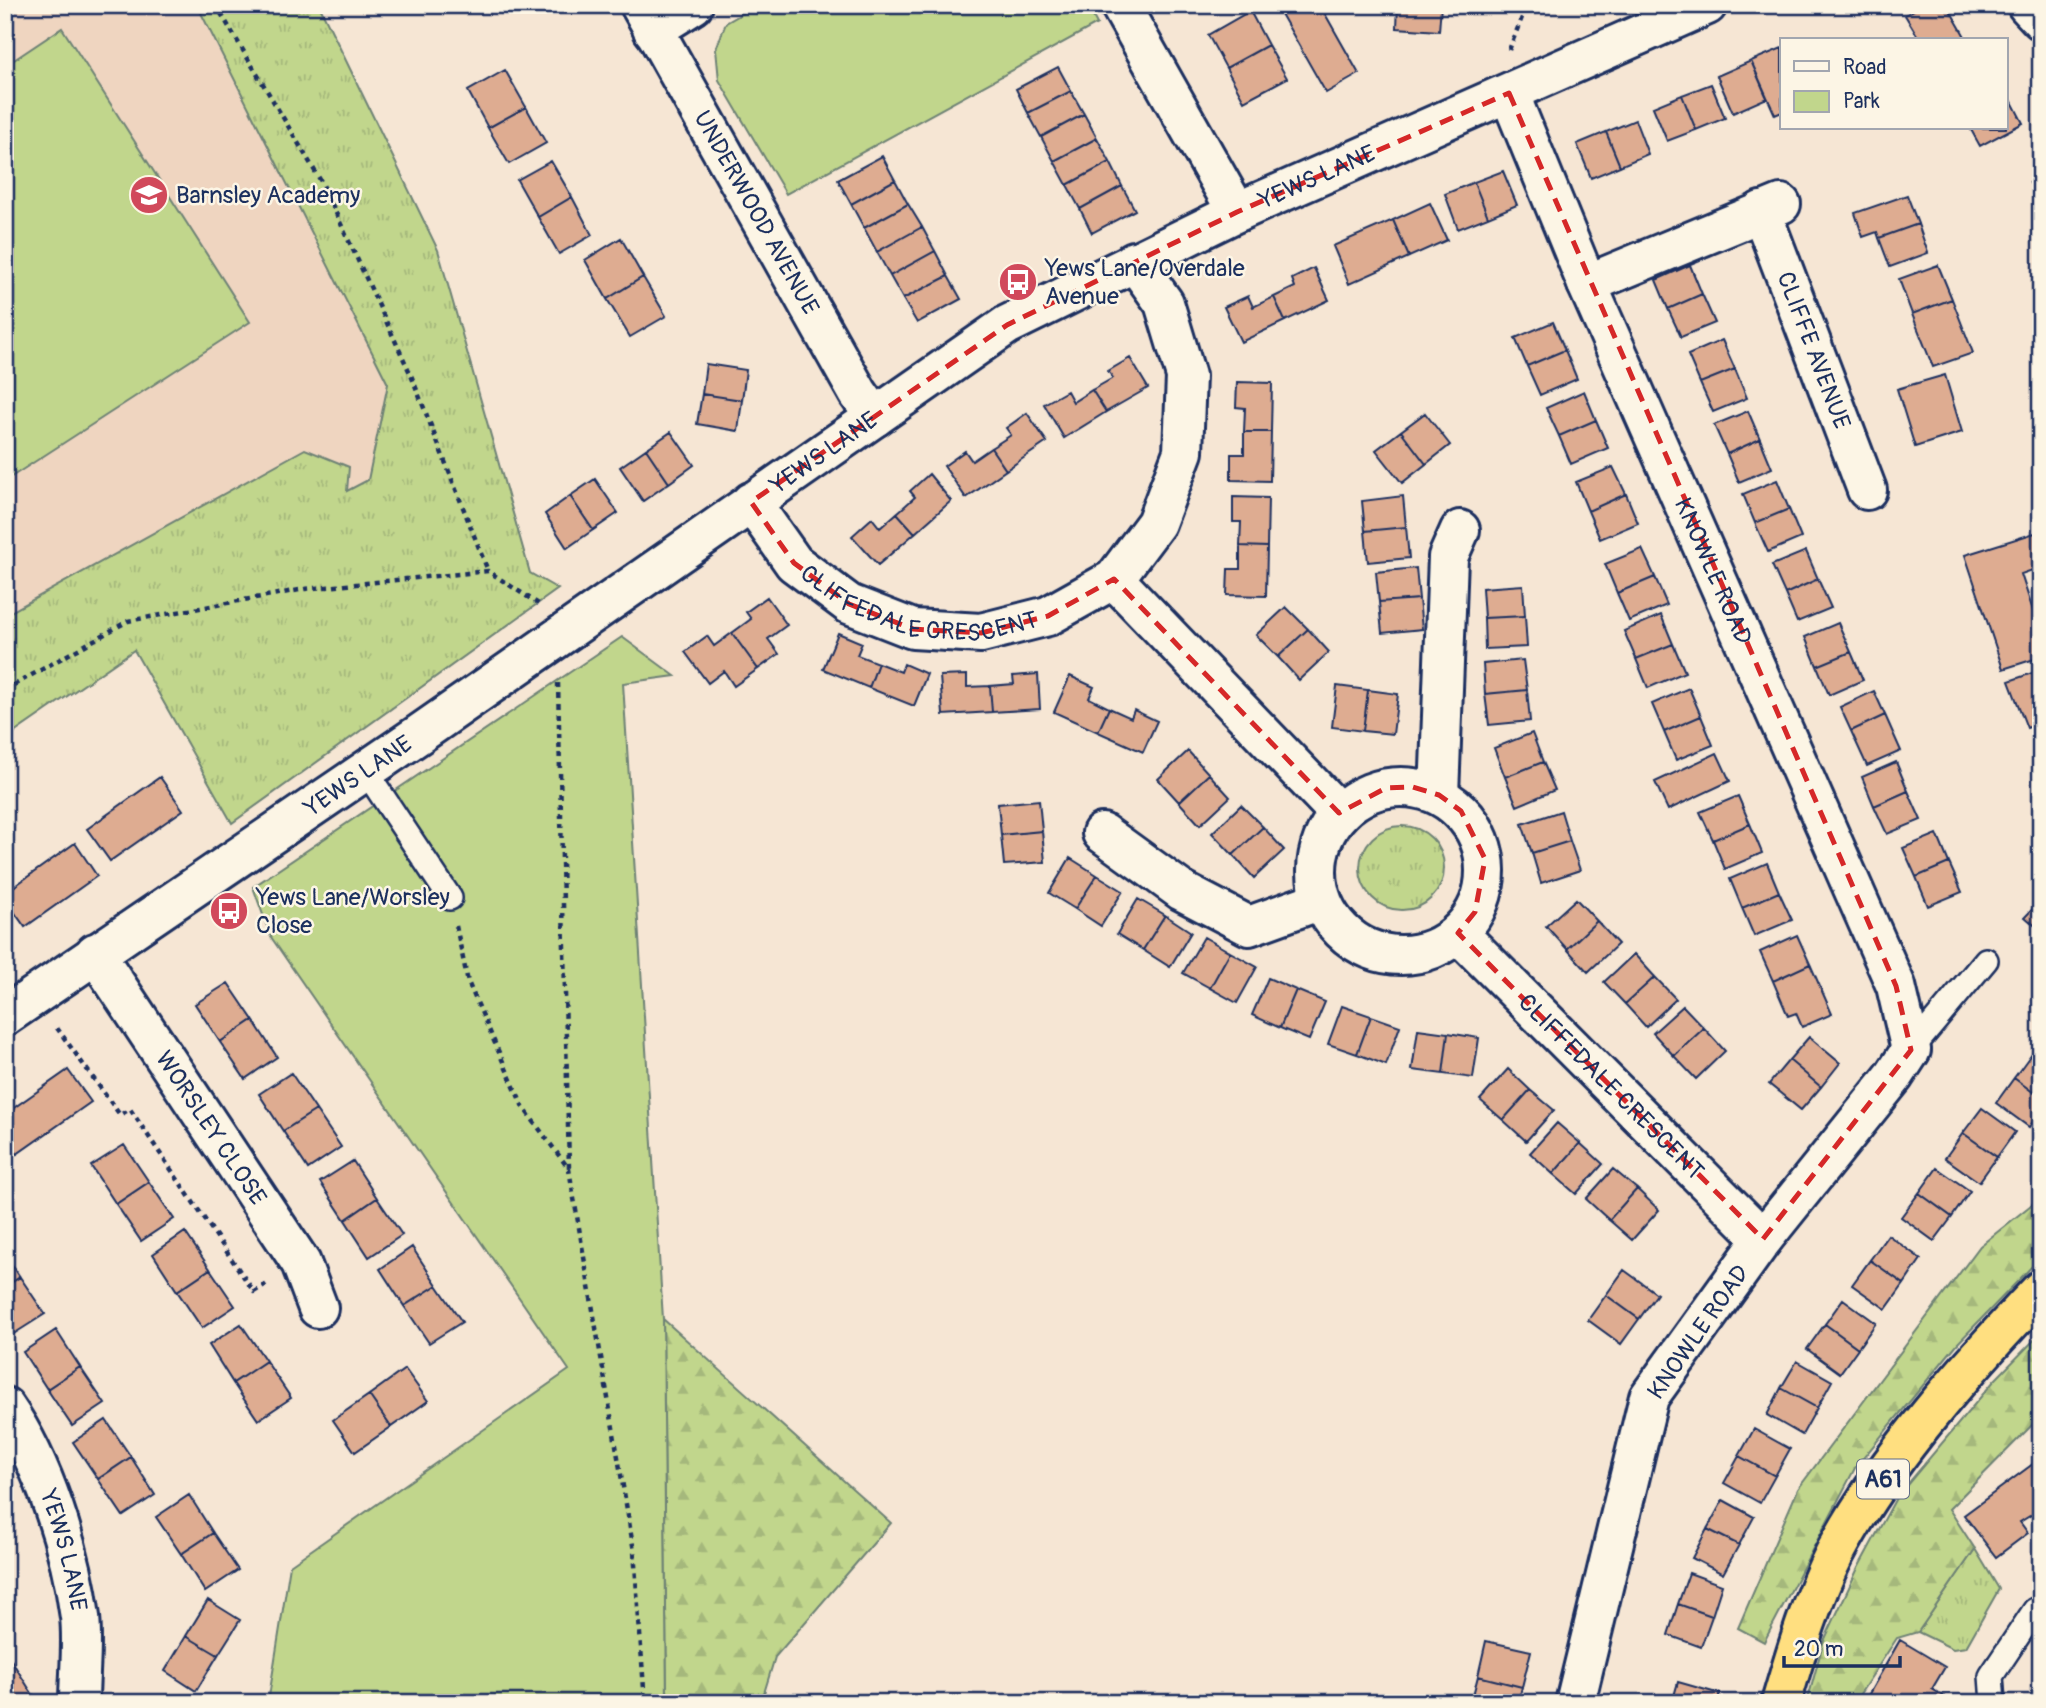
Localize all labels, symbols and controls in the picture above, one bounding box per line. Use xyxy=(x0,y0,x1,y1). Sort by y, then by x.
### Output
legend xyxy=(1780,38,2008,130)
text: Road xyxy=(1843,54,1887,81)
text: Park xyxy=(1843,88,1880,115)
street label: UNDERWOOD AVENUE xyxy=(687,106,825,320)
street label: YEWS LANE xyxy=(1254,139,1380,216)
school or university icon: Barnsley Academy xyxy=(128,174,170,216)
place label: Barnsley Academy xyxy=(176,181,360,210)
place label: Yews Lane/Overdale Avenue xyxy=(1044,254,1245,311)
bus stop icon: Yews Lane/Overdale Avenue xyxy=(997,261,1039,303)
street label: CLIFFE AVENUE xyxy=(1770,268,1857,433)
street label: YEWS LANE xyxy=(764,406,883,501)
street label: KNOWLE ROAD xyxy=(1668,493,1758,649)
street label: CLIFFEDALE CRESCENT xyxy=(795,559,1040,648)
street label: YEWS LANE xyxy=(298,729,418,824)
place label: Yews Lane/Worsley Close xyxy=(255,883,450,940)
bus stop icon: Yews Lane/Worsley Close xyxy=(208,890,250,932)
street label: CLIFFEDALE CRESCENT xyxy=(1512,988,1710,1186)
street label: WORSLEY CLOSE xyxy=(149,1046,272,1211)
street label: KNOWLE ROAD xyxy=(1641,1259,1755,1405)
road number: A61 xyxy=(1857,1460,1909,1498)
street label: YEWS LANE xyxy=(33,1485,93,1613)
scale bar xyxy=(1784,1624,1899,1668)
text: 20 m xyxy=(1794,1636,1843,1663)

